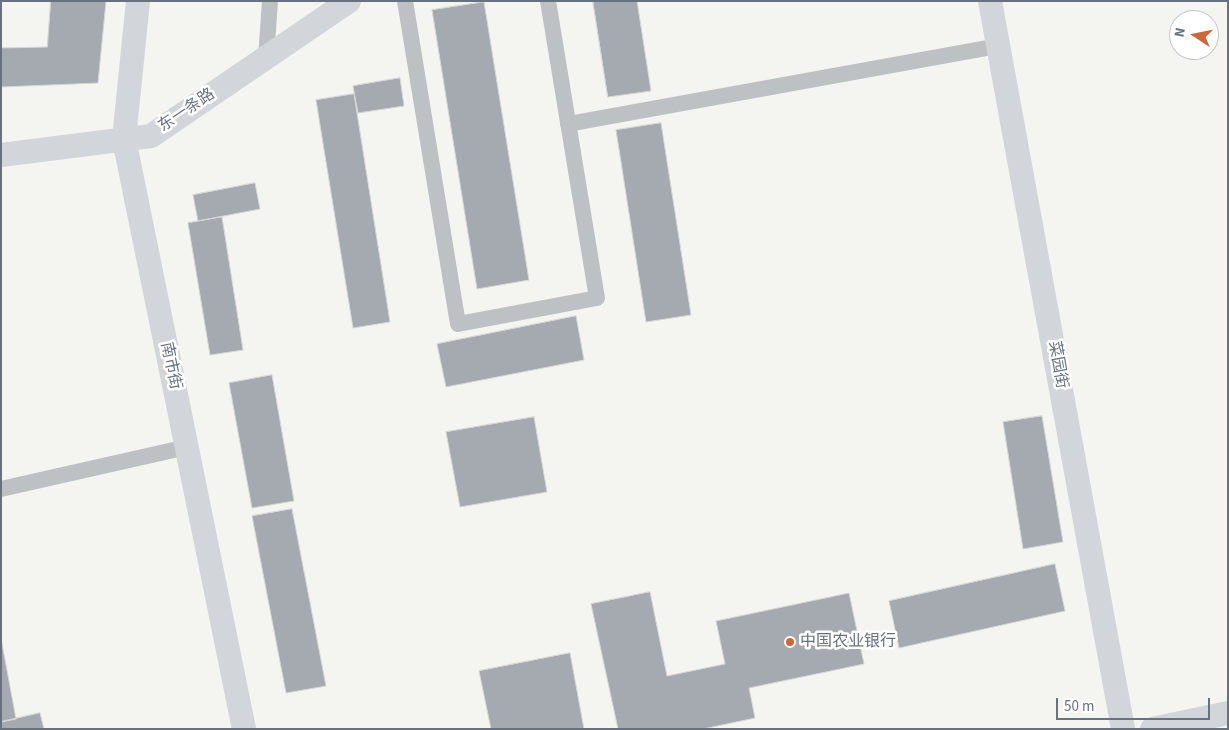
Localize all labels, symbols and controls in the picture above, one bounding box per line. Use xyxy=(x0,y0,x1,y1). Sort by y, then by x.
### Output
north arrow xyxy=(1169,10,1219,60)
text: N xyxy=(1170,26,1191,39)
street label: 东一条路 xyxy=(155,85,219,137)
street label: 菜园街 xyxy=(1043,340,1071,390)
street label: 南市街 xyxy=(156,341,184,391)
place label: 中国农业银行 xyxy=(800,632,896,652)
marker: 中国农业银行 xyxy=(784,636,796,648)
scale bar xyxy=(1059,688,1213,720)
text: 50 m xyxy=(1064,696,1094,717)

